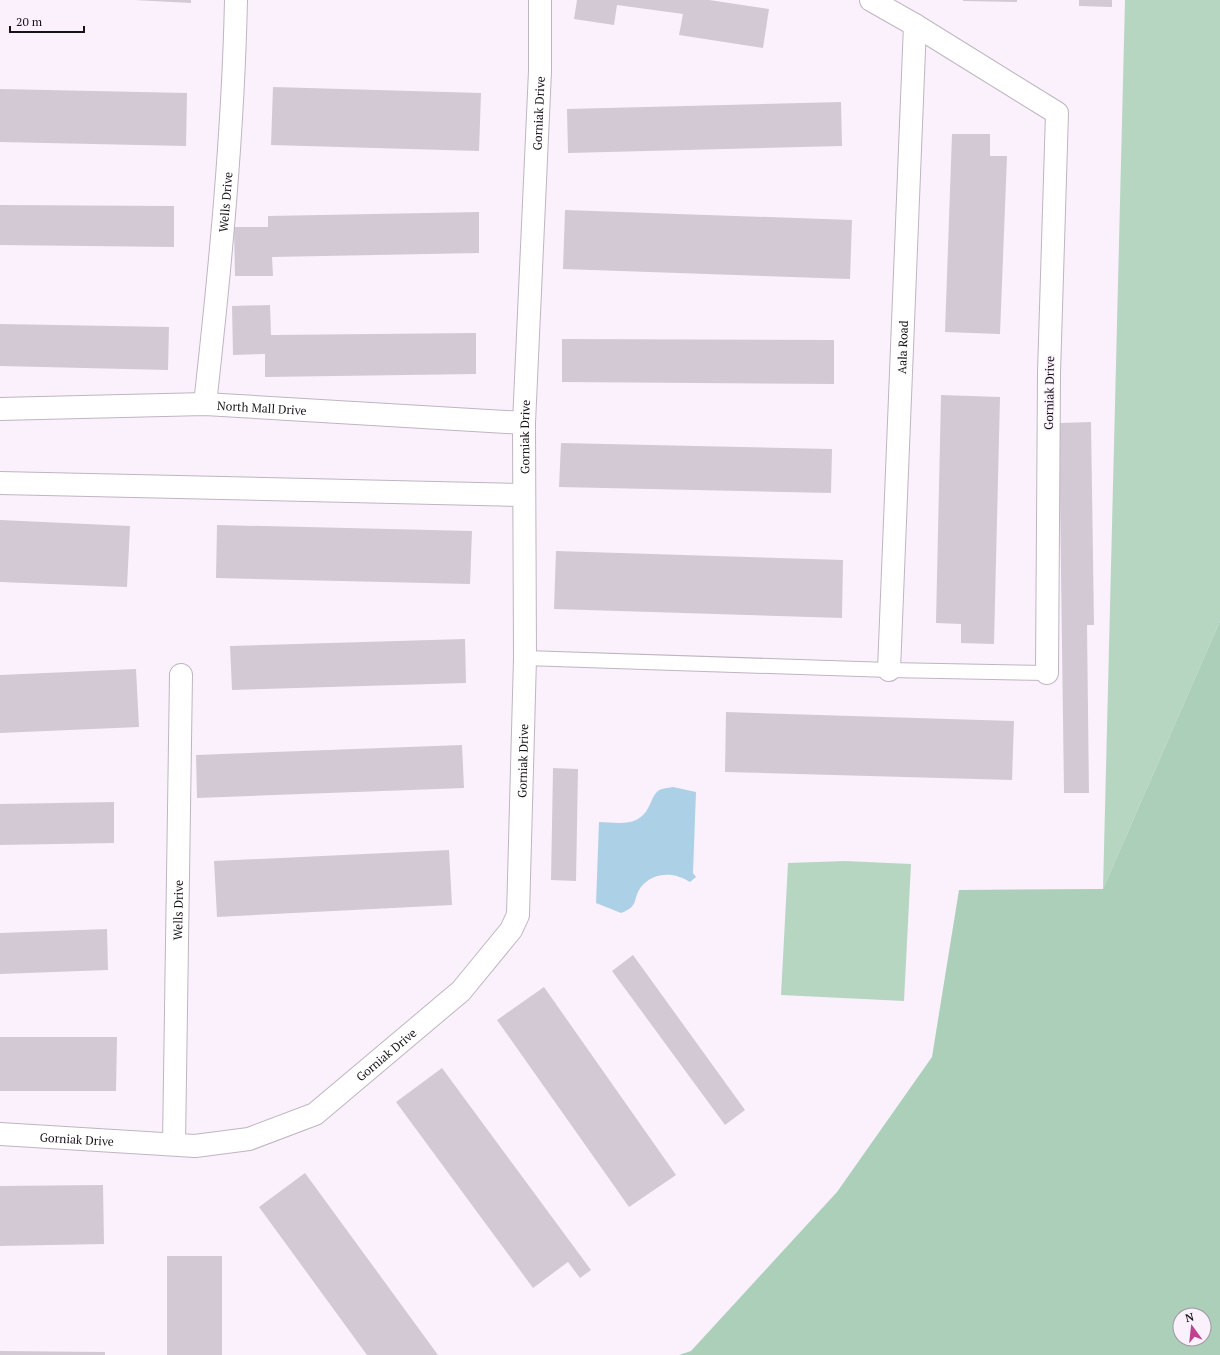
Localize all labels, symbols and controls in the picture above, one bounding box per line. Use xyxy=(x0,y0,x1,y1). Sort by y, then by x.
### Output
scale bar xyxy=(10,8,84,34)
text: 20 m xyxy=(16,14,43,29)
street label: Gorniak Drive xyxy=(529,76,547,151)
street label: Wells Drive xyxy=(215,171,235,233)
street label: Aala Road xyxy=(893,320,911,374)
street label: Gorniak Drive xyxy=(1041,356,1057,430)
street label: North Mall Drive xyxy=(217,397,307,418)
street label: Gorniak Drive xyxy=(516,399,533,474)
street label: Gorniak Drive xyxy=(514,724,531,798)
street label: Wells Drive xyxy=(170,880,185,940)
street label: Gorniak Drive xyxy=(353,1025,419,1084)
street label: Gorniak Drive xyxy=(39,1129,114,1148)
north arrow xyxy=(1172,1307,1212,1347)
text: N xyxy=(1184,1309,1196,1325)

